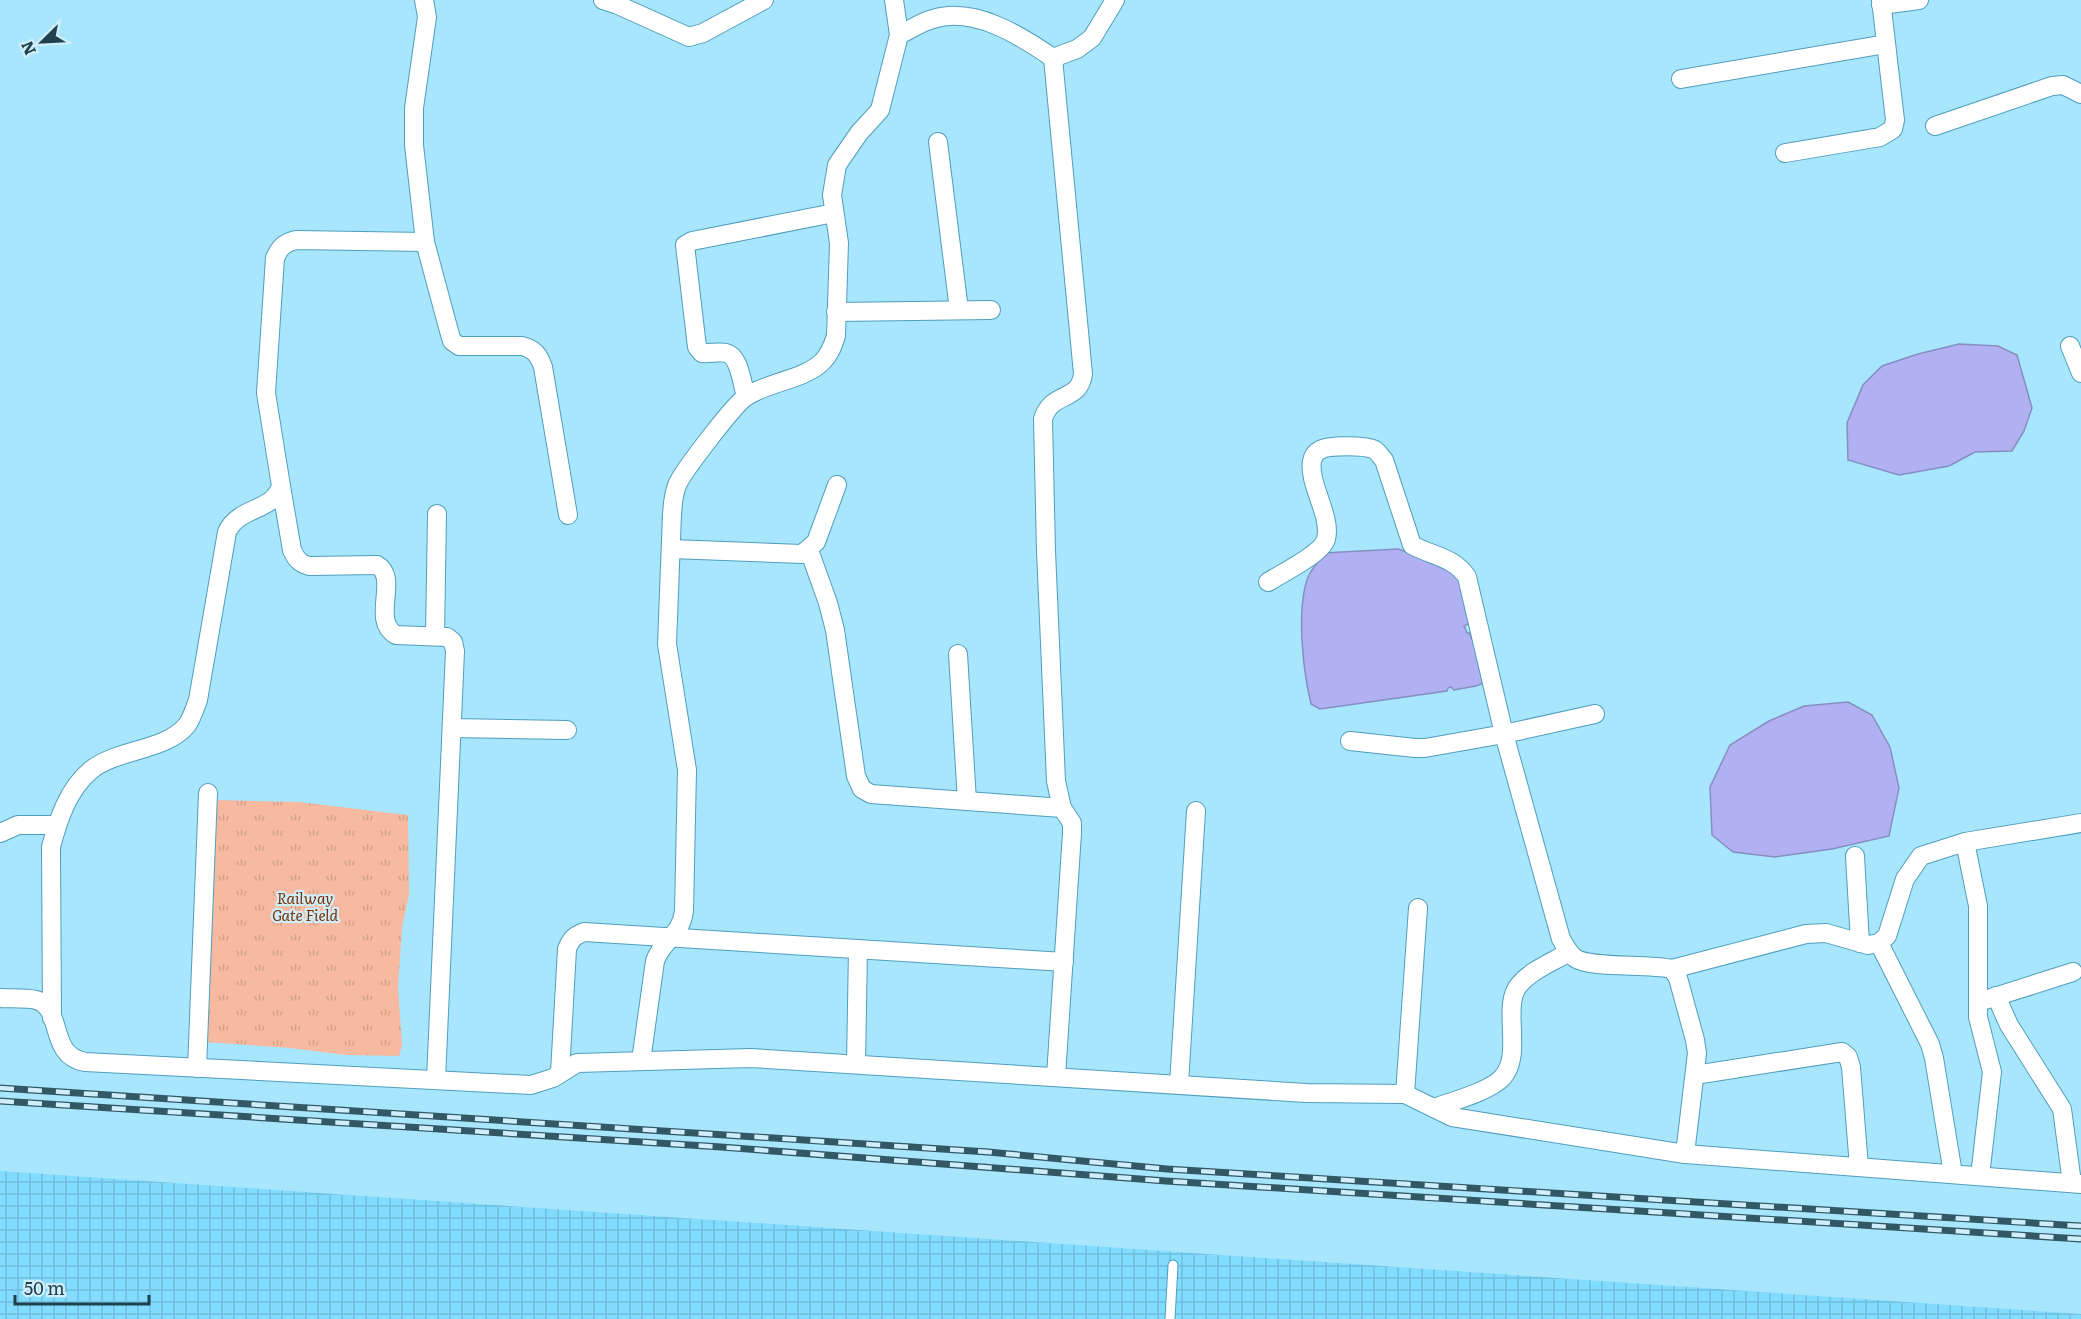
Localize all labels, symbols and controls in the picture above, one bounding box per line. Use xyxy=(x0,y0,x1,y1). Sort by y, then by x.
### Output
north arrow xyxy=(12,12,72,72)
text: N xyxy=(14,37,41,60)
park label: Railway Gate Field xyxy=(272,886,338,926)
scale bar xyxy=(15,1268,148,1306)
text: 50 m xyxy=(24,1274,65,1301)

